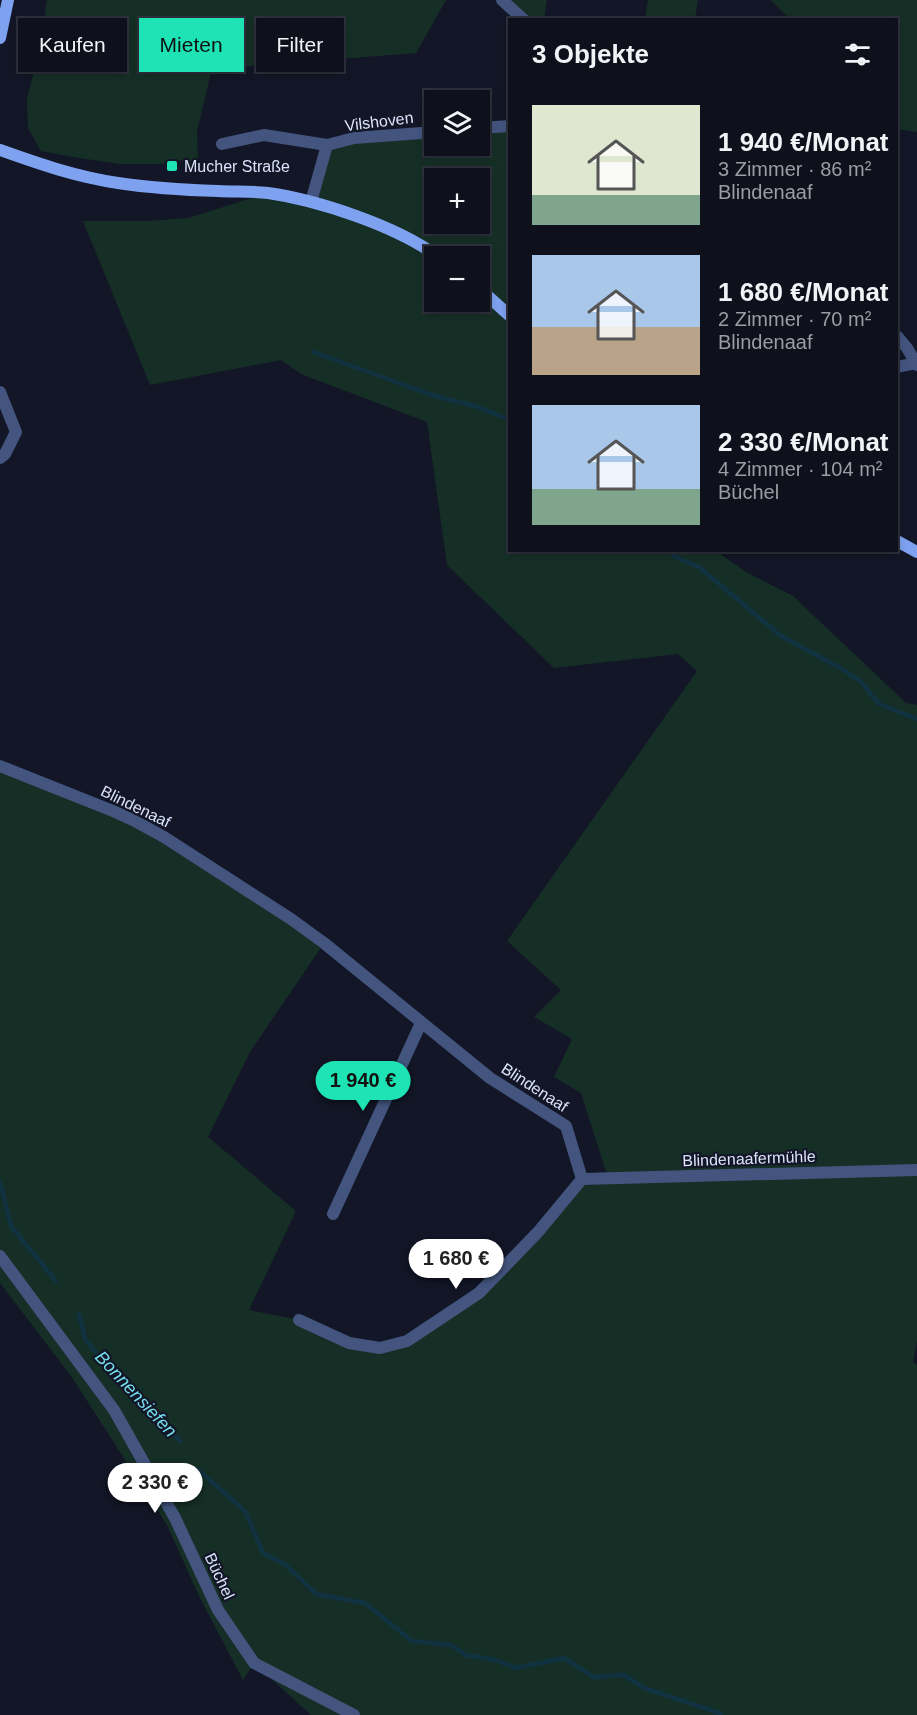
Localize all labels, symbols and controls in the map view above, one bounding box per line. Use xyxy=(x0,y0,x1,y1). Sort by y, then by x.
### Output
chip: Kaufen xyxy=(18,18,127,72)
chip: Mieten xyxy=(139,18,244,72)
chip: Filter xyxy=(256,18,344,72)
icon: filters xyxy=(841,38,874,71)
text: 3 Objekte xyxy=(532,39,649,69)
map controls xyxy=(424,90,490,312)
button: layers xyxy=(424,90,490,156)
street label: Vilshoven xyxy=(344,109,414,134)
text: 1 940 €/Monat xyxy=(718,127,889,157)
icon: home xyxy=(580,129,652,201)
place label: Mucher Straße xyxy=(184,158,290,175)
text: 3 Zimmer · 86 m² xyxy=(718,158,871,180)
marker: Mucher Straße xyxy=(165,159,179,173)
button: + xyxy=(424,168,490,234)
text: Blindenaaf xyxy=(718,181,813,203)
button: − xyxy=(424,246,490,312)
text: 1 680 €/Monat xyxy=(718,277,889,307)
icon: home xyxy=(580,279,652,351)
text: 2 Zimmer · 70 m² xyxy=(718,308,871,330)
text: Blindenaaf xyxy=(718,331,813,353)
text: 2 330 €/Monat xyxy=(718,427,889,457)
icon: home xyxy=(580,429,652,501)
text: 4 Zimmer · 104 m² xyxy=(718,458,882,480)
text: Büchel xyxy=(718,481,779,503)
street label: Blindenaaf xyxy=(98,782,174,831)
street label: Blindenaaf xyxy=(498,1060,572,1115)
pin: 1 940 € xyxy=(308,1061,418,1112)
text: 1 940 € xyxy=(330,1069,396,1091)
street label: Blindenaafermühle xyxy=(682,1148,816,1169)
pin: 1 680 € xyxy=(401,1239,511,1290)
text: 1 680 € xyxy=(423,1247,489,1269)
water label: Bonnensiefen xyxy=(91,1347,181,1441)
pin: 2 330 € xyxy=(100,1463,210,1514)
text: 2 330 € xyxy=(122,1471,188,1493)
street label: Büchel xyxy=(202,1550,238,1602)

